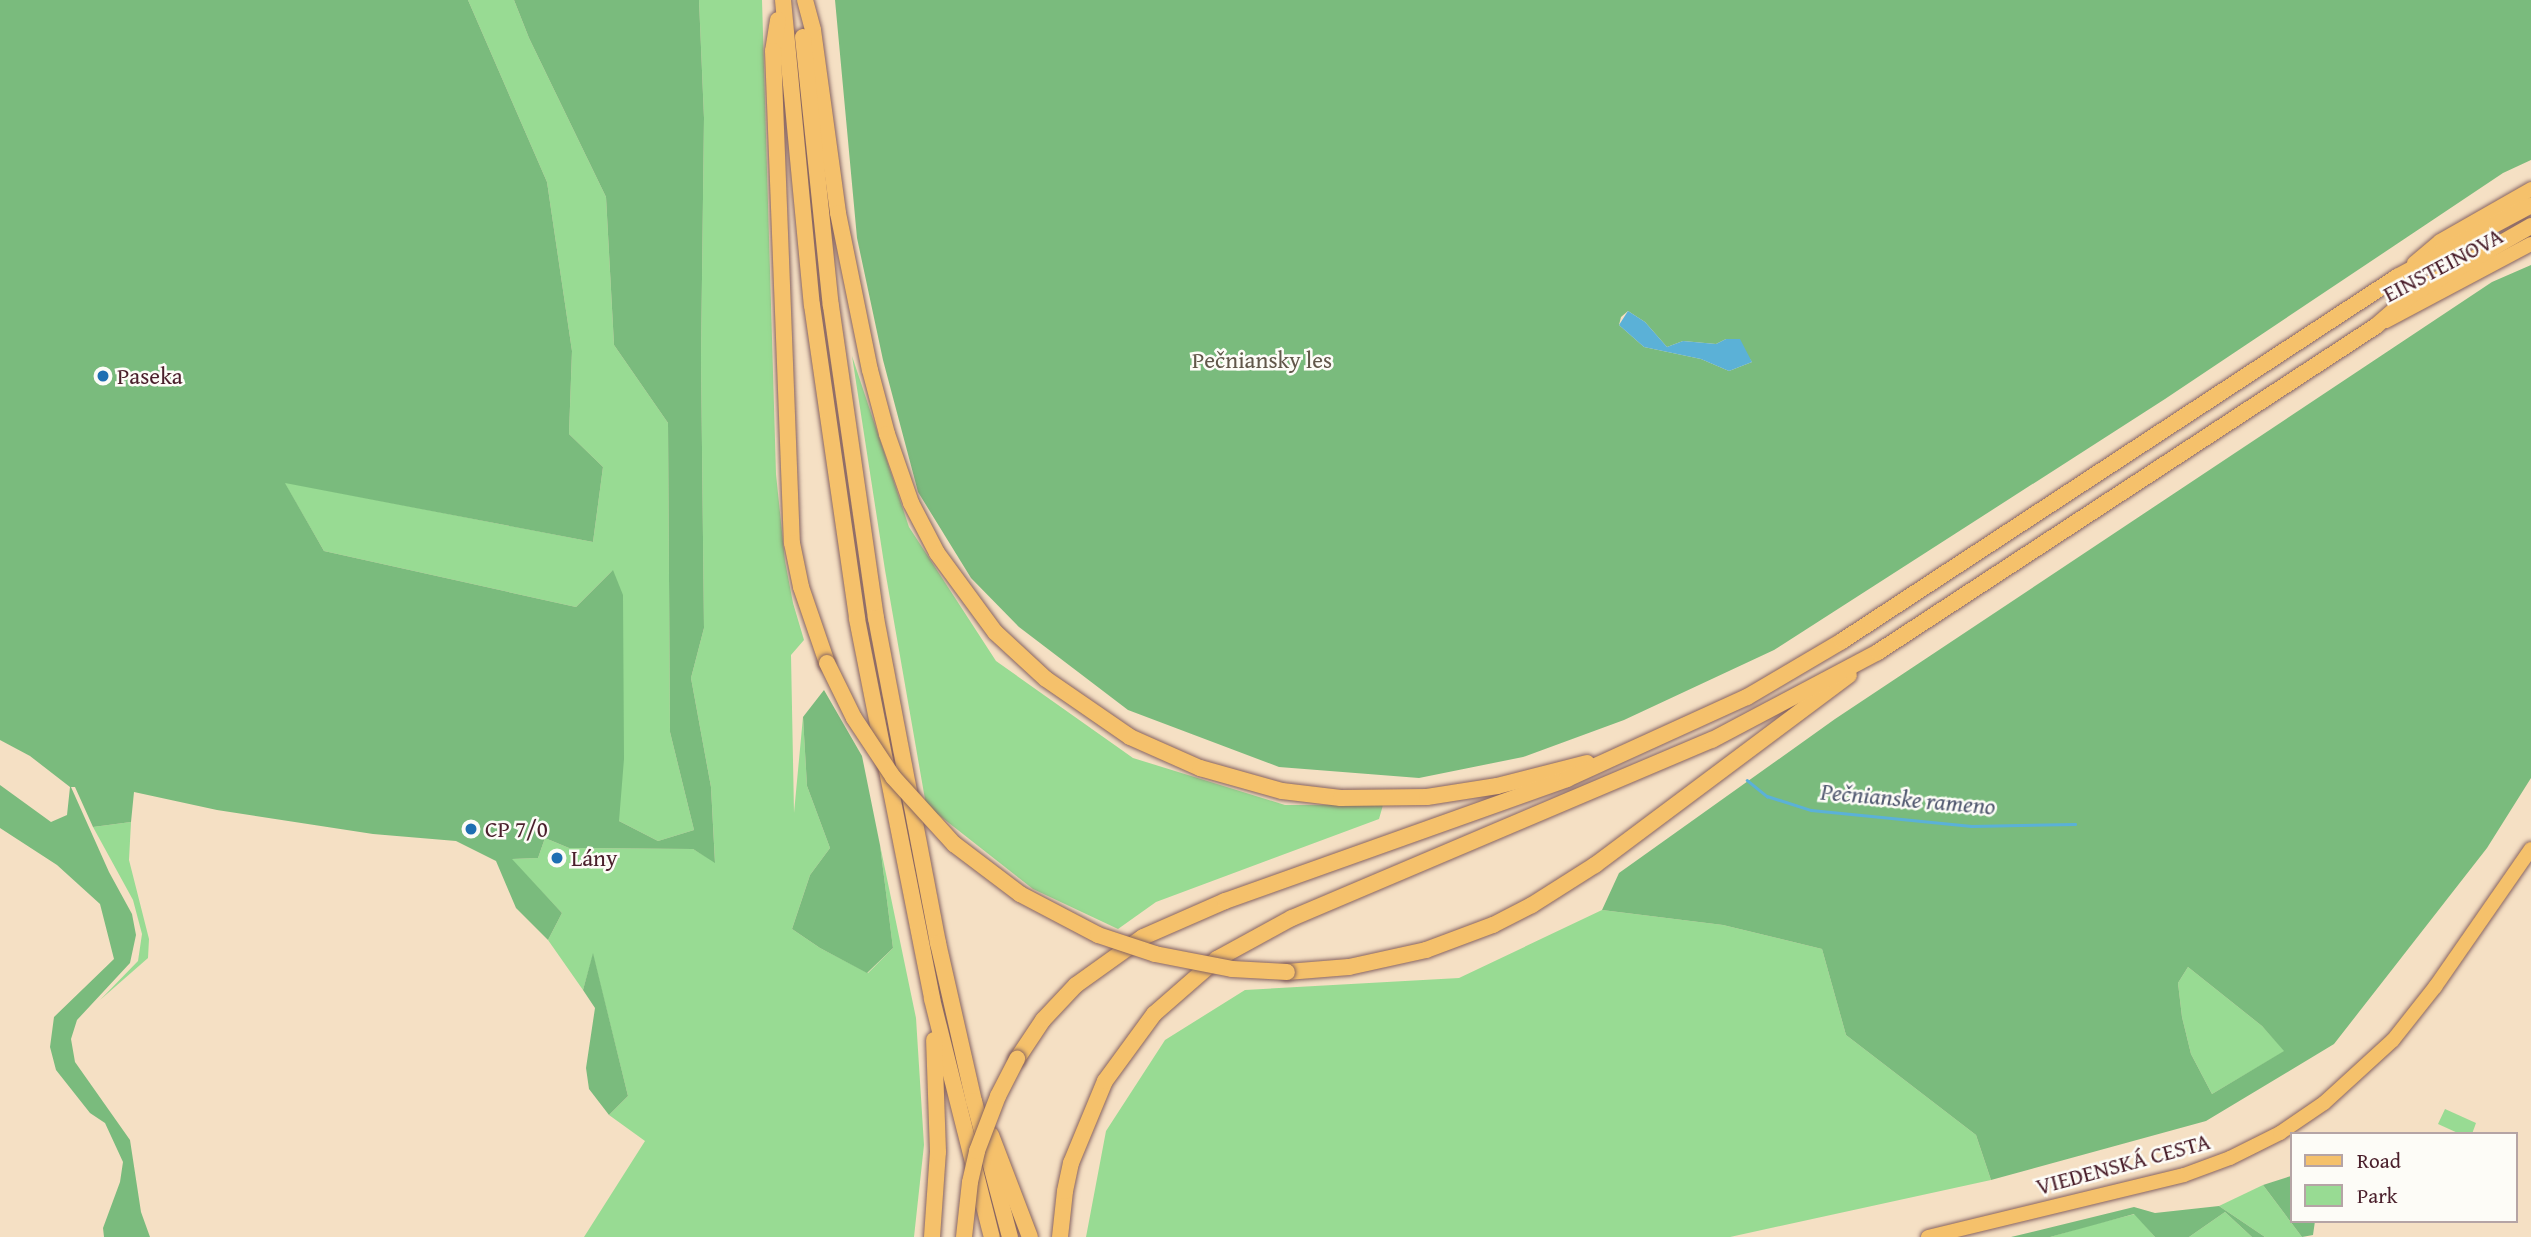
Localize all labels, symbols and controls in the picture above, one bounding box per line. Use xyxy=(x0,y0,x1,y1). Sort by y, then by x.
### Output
street label: EINSTEINOVA xyxy=(2378,222,2508,308)
park label: Pečniansky les xyxy=(1192,346,1332,374)
place label: Paseka xyxy=(117,362,183,390)
marker: Paseka xyxy=(95,368,111,384)
water label: Pečnianske rameno xyxy=(1819,777,1997,821)
place label: CP 7/0 xyxy=(485,815,548,843)
marker: CP 7/0 xyxy=(463,821,479,837)
place label: Lány xyxy=(571,844,617,872)
marker: Lány xyxy=(549,850,565,866)
street label: VIEDENSKÁ CESTA xyxy=(2033,1127,2213,1201)
legend xyxy=(2290,1132,2517,1223)
text: Road xyxy=(2357,1145,2401,1176)
text: Park xyxy=(2357,1180,2398,1211)

